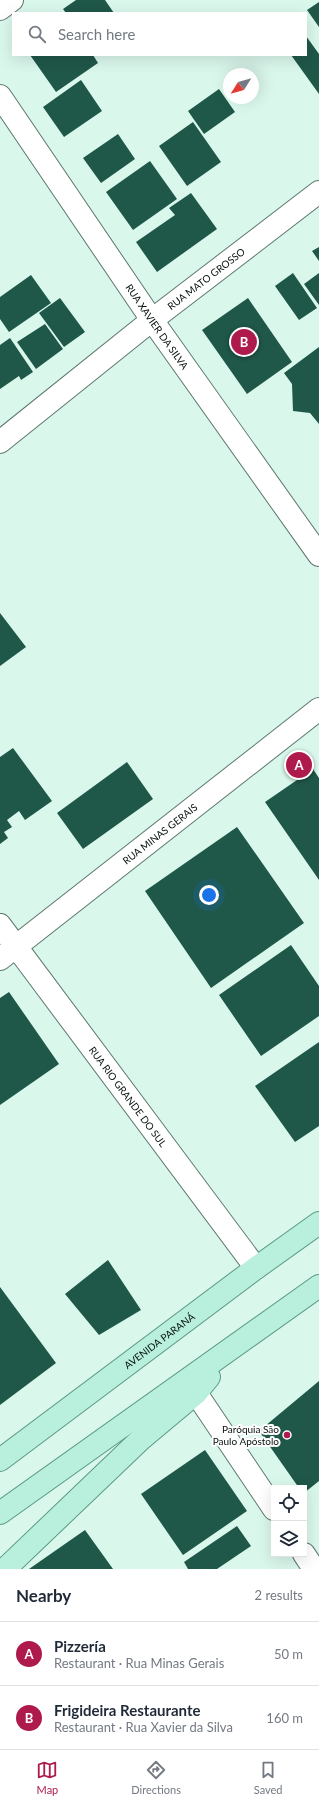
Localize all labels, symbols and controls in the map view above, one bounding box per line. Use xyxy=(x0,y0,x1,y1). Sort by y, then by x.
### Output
search box xyxy=(12,12,307,56)
icon: search xyxy=(26,23,48,45)
text: Search here xyxy=(58,25,135,43)
north arrow xyxy=(223,68,259,104)
street label: RUA MATO GROSSO xyxy=(165,245,247,312)
street label: RUA XAVIER DA SILVA xyxy=(123,282,191,372)
pin: B xyxy=(231,327,257,357)
pin: A xyxy=(286,750,312,780)
street label: RUA MINAS GERAIS xyxy=(120,801,199,867)
your location xyxy=(199,885,219,905)
street label: RUA RIO GRANDE DO SUL xyxy=(87,1044,169,1149)
street label: AVENIDA PARANÁ xyxy=(121,1310,197,1371)
place label: Paróquia São Paulo Apóstolo xyxy=(213,1423,279,1447)
marker: Paróquia São Paulo Apóstolo xyxy=(282,1430,292,1440)
map controls xyxy=(271,1485,307,1557)
button: locate xyxy=(271,1485,307,1521)
button: layers xyxy=(271,1521,307,1557)
text: Nearby xyxy=(16,1585,71,1606)
text: 2 results xyxy=(255,1587,303,1603)
text: Pizzería xyxy=(54,1637,106,1655)
text: A xyxy=(24,1646,34,1662)
text: 50 m xyxy=(274,1646,303,1662)
text: Restaurant · Rua Minas Gerais xyxy=(54,1655,224,1671)
text: Frigideira Restaurante xyxy=(54,1701,201,1719)
text: B xyxy=(25,1710,33,1726)
text: 160 m xyxy=(266,1710,303,1726)
text: Restaurant · Rua Xavier da Silva xyxy=(54,1719,233,1735)
tab: Map xyxy=(36,1759,58,1796)
tab: Directions xyxy=(131,1759,181,1796)
tab: Saved xyxy=(254,1759,283,1796)

